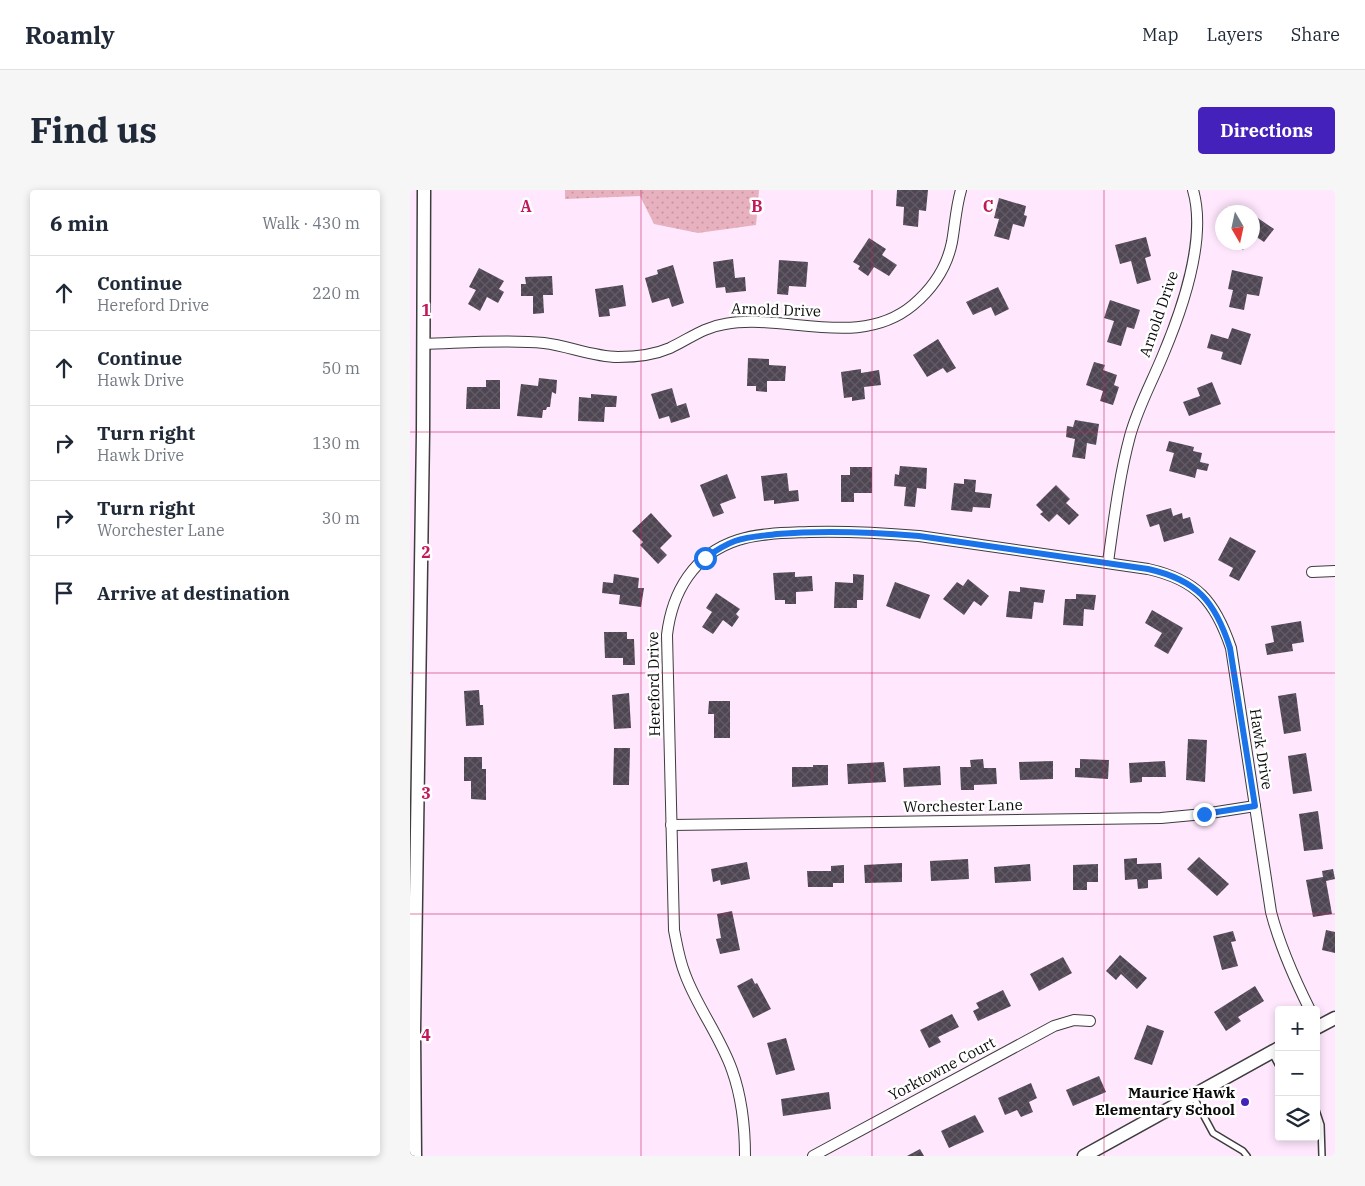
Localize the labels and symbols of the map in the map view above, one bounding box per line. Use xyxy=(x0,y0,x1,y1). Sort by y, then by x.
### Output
text: A xyxy=(520,196,532,216)
text: B xyxy=(751,196,763,216)
text: C xyxy=(983,196,993,216)
north arrow xyxy=(1215,205,1260,250)
street label: Arnold Drive xyxy=(1135,268,1182,359)
street label: Arnold Drive xyxy=(731,298,821,321)
text: 1 xyxy=(421,300,431,320)
text: 2 xyxy=(421,542,431,562)
route start xyxy=(694,547,717,570)
street label: Hereford Drive xyxy=(643,631,664,737)
street label: Hawk Drive xyxy=(1246,707,1277,791)
text: 3 xyxy=(421,783,431,803)
street label: Worchester Lane xyxy=(903,795,1023,816)
route end xyxy=(1193,803,1216,826)
text: 4 xyxy=(421,1025,431,1045)
street label: Yorktowne Court xyxy=(885,1032,998,1105)
place label: Maurice Hawk Elementary School xyxy=(1095,1083,1236,1119)
marker: Maurice Hawk Elementary School xyxy=(1239,1096,1251,1108)

